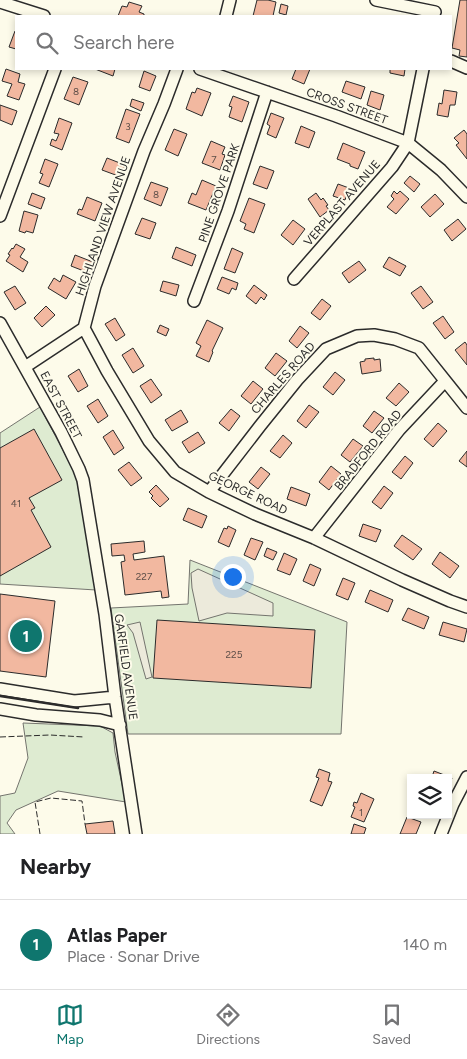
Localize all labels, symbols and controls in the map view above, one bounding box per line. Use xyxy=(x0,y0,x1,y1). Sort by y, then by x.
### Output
search box xyxy=(15,15,452,70)
icon: search xyxy=(33,29,61,57)
text: Search here xyxy=(73,31,175,54)
house number: 8 xyxy=(73,85,79,98)
street label: CROSS STREET xyxy=(304,85,390,127)
house number: 3 xyxy=(125,120,131,133)
street label: PINE GROVE PARK xyxy=(196,141,243,244)
house number: 7 xyxy=(211,153,217,166)
street label: HIGHLAND VIEW AVENUE xyxy=(73,155,133,297)
street label: VERPLAST AVENUE xyxy=(301,157,383,249)
house number: 8 xyxy=(153,188,159,201)
street label: CHARLES ROAD xyxy=(248,339,318,417)
street label: EAST STREET xyxy=(37,369,85,442)
street label: BRADFORD ROAD xyxy=(331,407,405,493)
street label: GEORGE ROAD xyxy=(206,469,290,517)
house number: 41 xyxy=(11,497,21,510)
your location xyxy=(220,564,246,590)
house number: 227 xyxy=(136,570,153,583)
street label: GARFIELD AVENUE xyxy=(112,613,140,721)
pin: 1 xyxy=(10,617,42,655)
house number: 225 xyxy=(226,648,243,661)
map controls xyxy=(407,774,452,819)
button: layers xyxy=(407,774,452,819)
house number: 1 xyxy=(359,806,363,819)
text: Nearby xyxy=(20,854,91,879)
text: Atlas Paper xyxy=(67,924,167,947)
text: 1 xyxy=(33,935,39,954)
text: 140 m xyxy=(403,935,447,954)
text: Place · Sonar Drive xyxy=(67,947,200,966)
tab: Map xyxy=(56,1001,84,1048)
tab: Directions xyxy=(196,1001,260,1048)
tab: Saved xyxy=(372,1001,411,1048)

